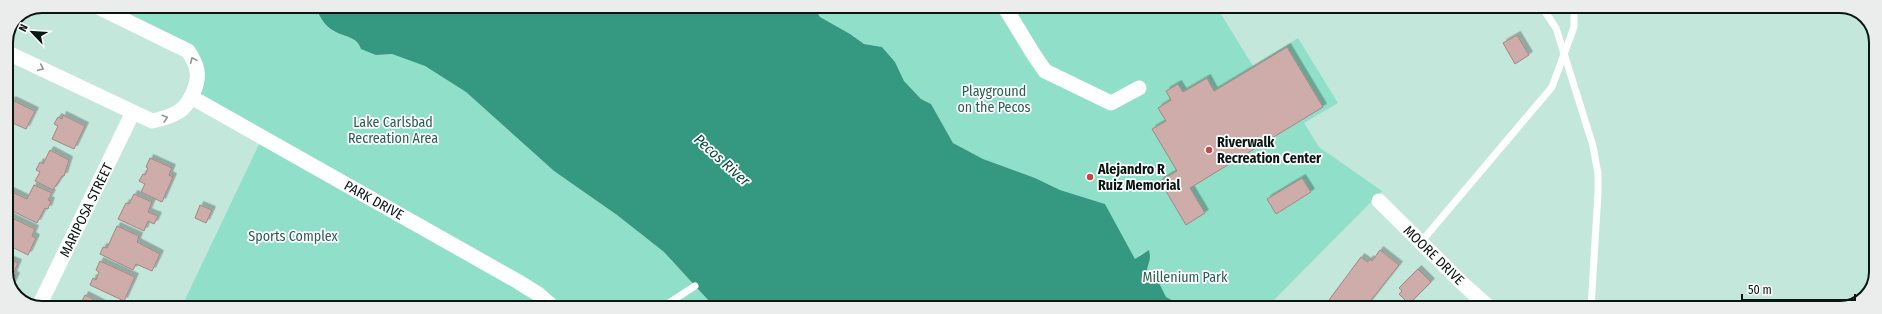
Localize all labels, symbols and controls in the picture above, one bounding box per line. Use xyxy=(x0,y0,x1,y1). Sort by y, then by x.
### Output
north arrow xyxy=(12,12,52,52)
text: N xyxy=(16,22,31,34)
one-way arrow xyxy=(190,57,198,64)
one-way arrow xyxy=(37,63,45,71)
park label: Playground on the Pecos xyxy=(957,83,1031,116)
one-way arrow xyxy=(161,114,168,123)
park label: Lake Carlsbad Recreation Area xyxy=(348,114,438,147)
water label: Pecos River xyxy=(690,130,754,190)
place label: Riverwalk Recreation Center xyxy=(1217,134,1322,167)
marker: Riverwalk Recreation Center xyxy=(1204,145,1214,155)
street label: MARIPOSA STREET xyxy=(56,160,117,260)
place label: Alejandro R Ruiz Memorial xyxy=(1097,161,1180,194)
marker: Alejandro R Ruiz Memorial xyxy=(1085,172,1095,182)
street label: PARK DRIVE xyxy=(341,177,407,224)
street label: MOORE DRIVE xyxy=(1400,222,1468,289)
park label: Sports Complex xyxy=(248,228,339,245)
park label: Millenium Park xyxy=(1143,269,1228,286)
scale bar xyxy=(1742,276,1855,302)
text: 50 m xyxy=(1748,283,1772,297)

